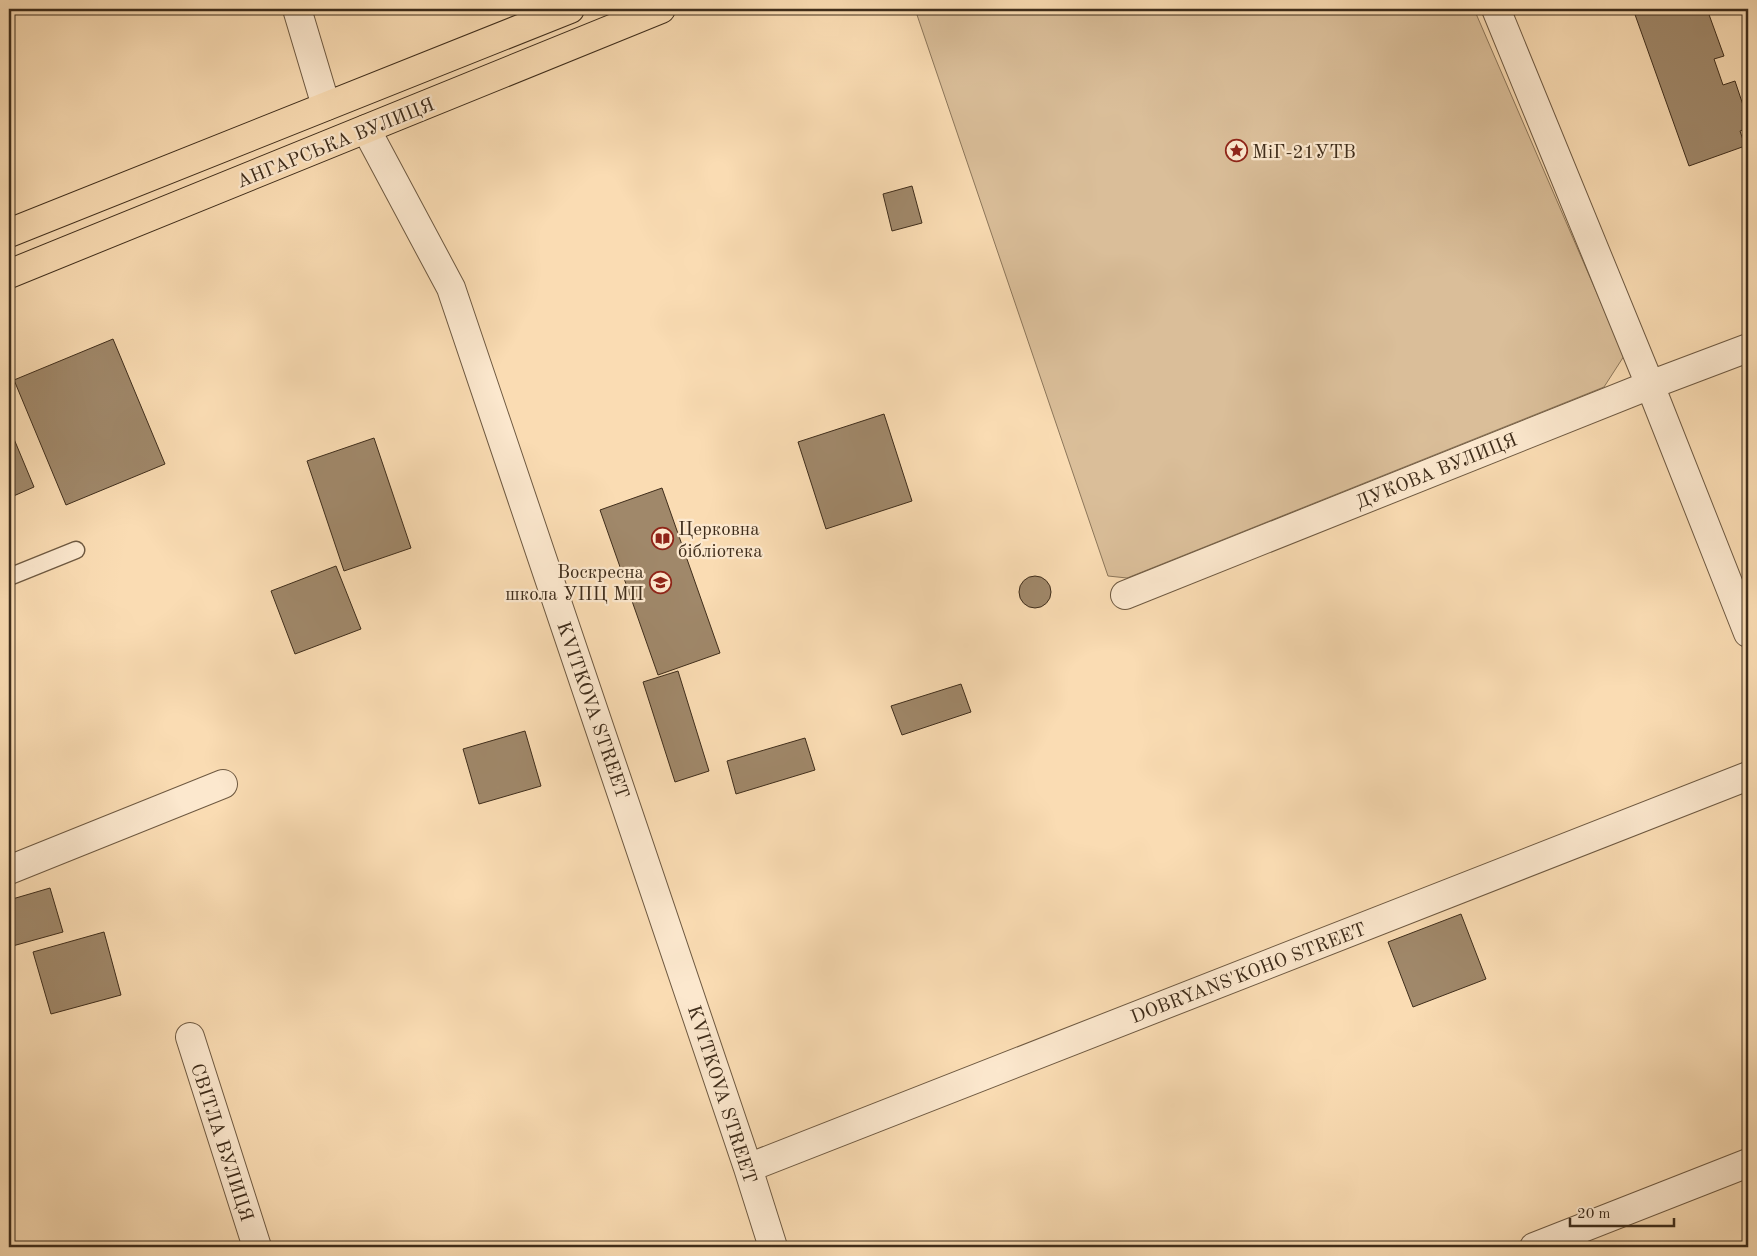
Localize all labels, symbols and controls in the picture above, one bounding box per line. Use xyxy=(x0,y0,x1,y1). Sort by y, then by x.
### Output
street label: АНГАРСЬКА ВУЛИЦЯ xyxy=(234,96,437,193)
place icon: МіГ-21УТВ xyxy=(1224,139,1248,163)
place label: МіГ-21УТВ xyxy=(1252,144,1356,163)
street label: ДУКОВА ВУЛИЦЯ xyxy=(1353,431,1520,513)
place label: Церковна бібліотека xyxy=(678,521,763,562)
library icon: Церковна бібліотека xyxy=(650,527,674,551)
place label: Воскресна школа УПЦ МП xyxy=(505,564,645,605)
school or university icon: Воскресна школа УПЦ МП xyxy=(648,570,672,594)
street label: KVITKOVA STREET xyxy=(552,620,631,802)
street label: DOBRYANS'KOHO STREET xyxy=(1129,921,1369,1028)
street label: KVITKOVA STREET xyxy=(683,1003,758,1186)
street label: СВІТЛА ВУЛИЦЯ xyxy=(186,1061,255,1224)
scale bar xyxy=(1570,1196,1673,1228)
text: 20 m xyxy=(1577,1207,1611,1222)

